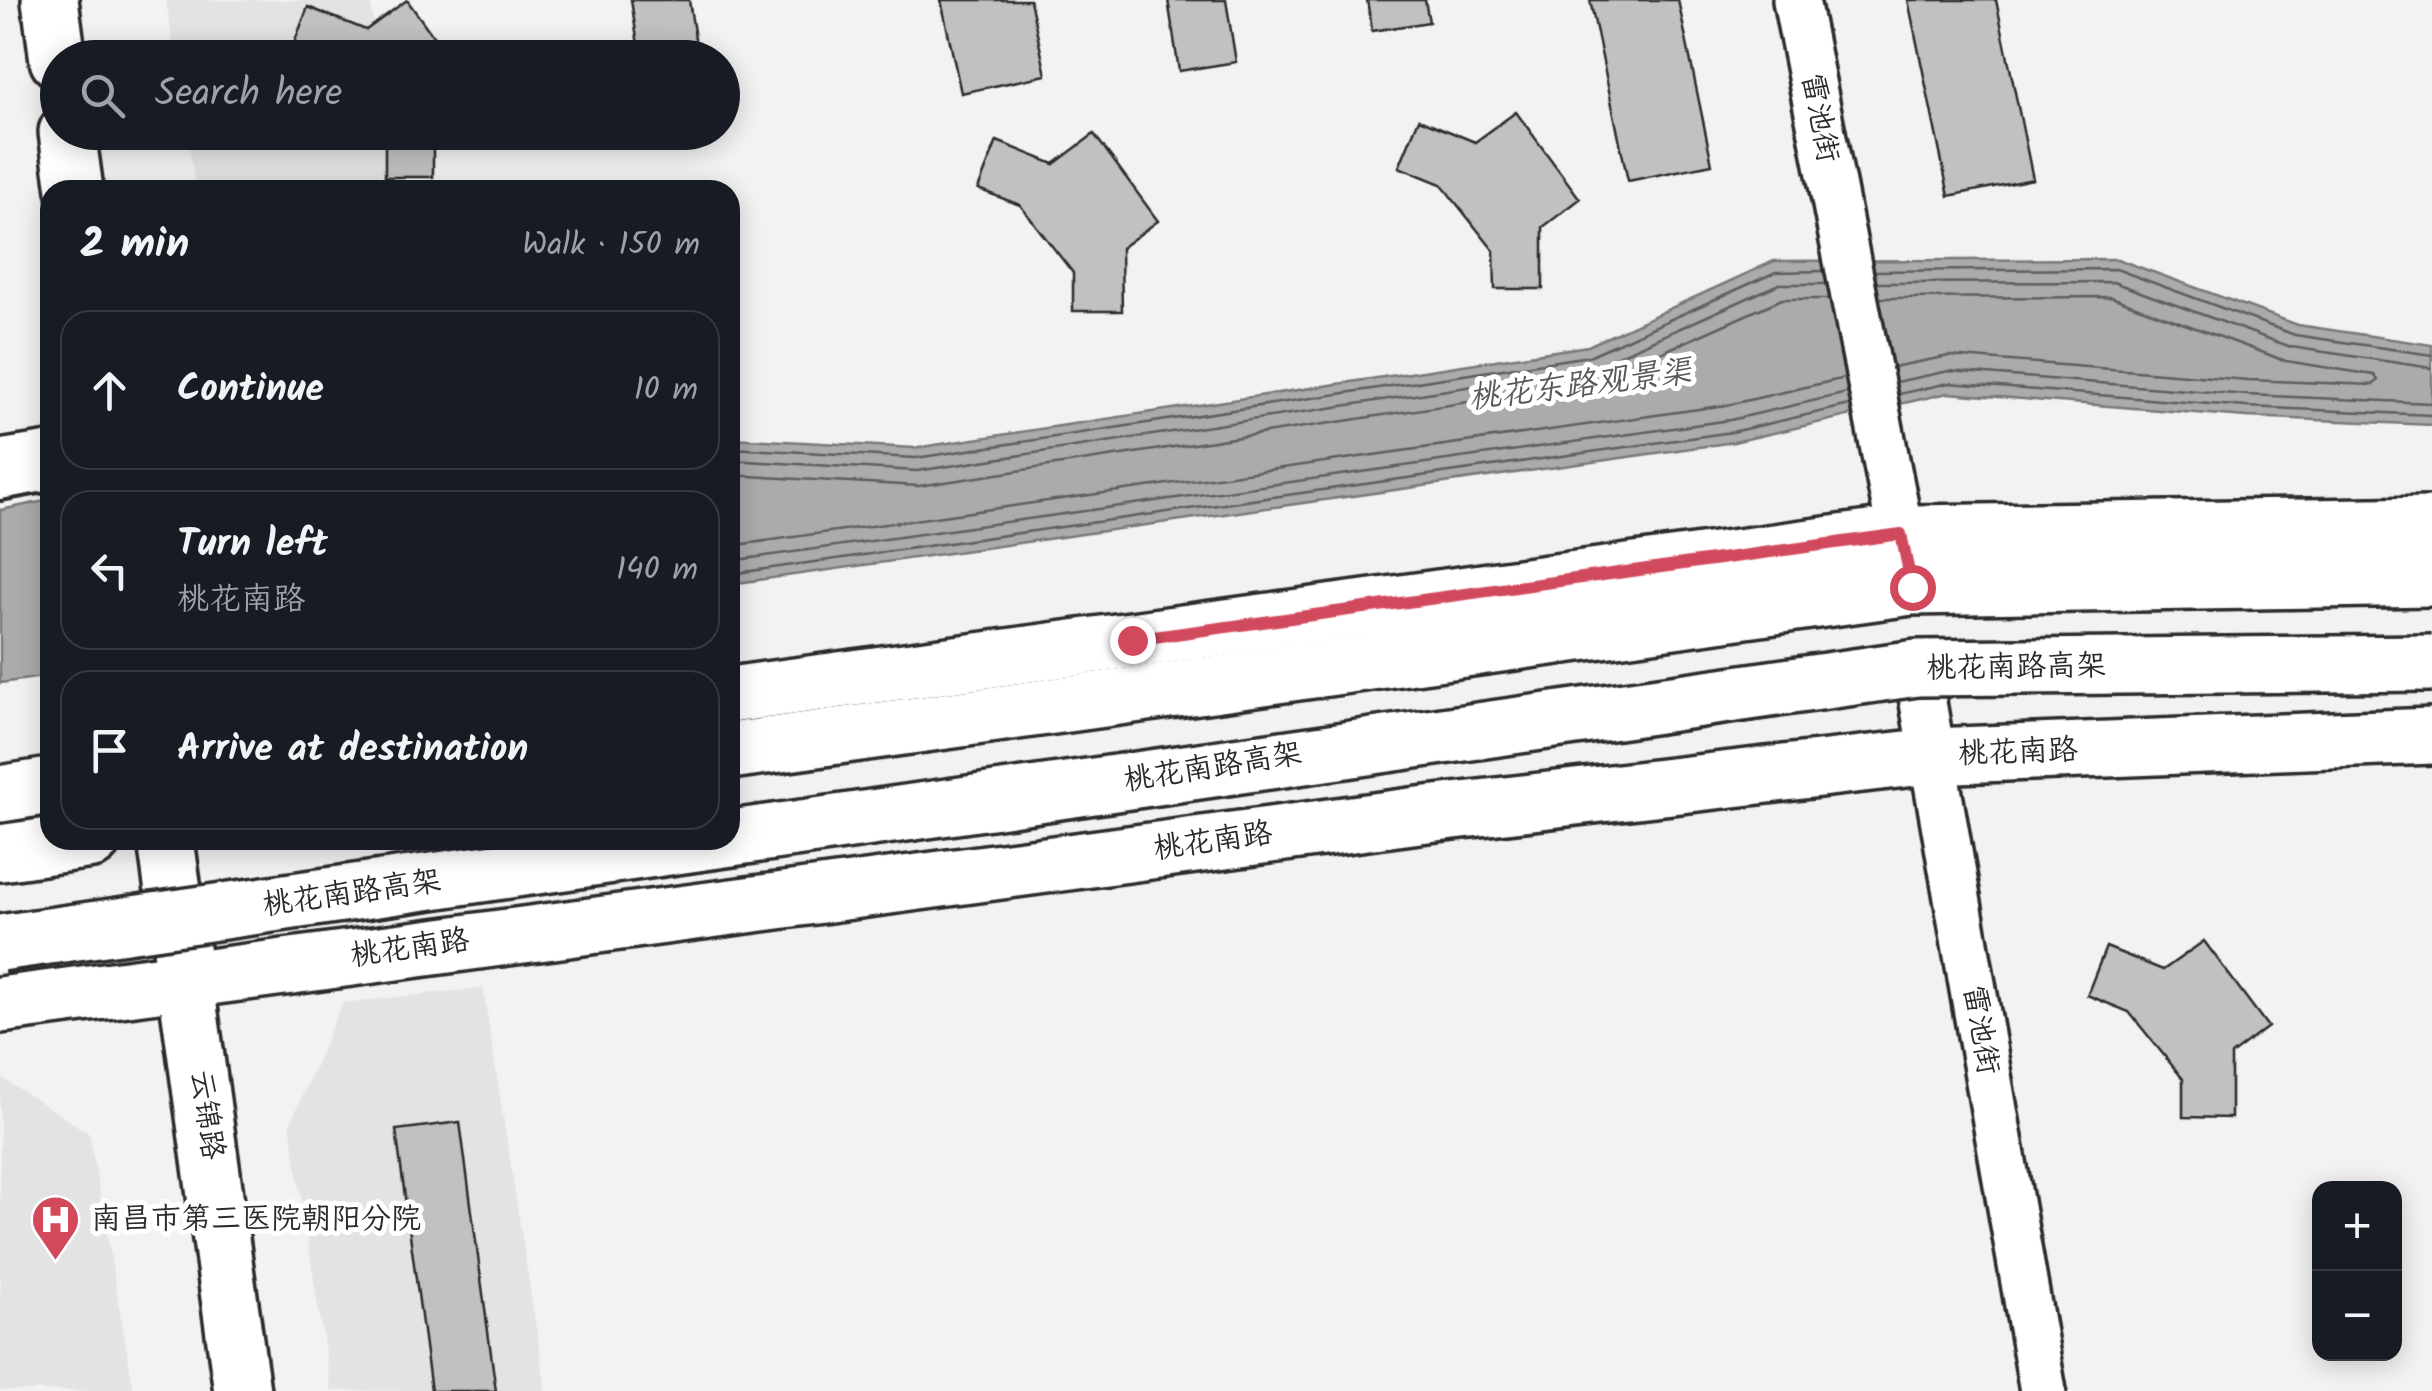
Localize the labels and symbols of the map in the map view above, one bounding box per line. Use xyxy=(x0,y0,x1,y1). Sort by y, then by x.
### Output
street label: 雷池街 xyxy=(1787,69,1851,167)
water label: 桃花东路观景渠 xyxy=(1466,347,1697,425)
route start xyxy=(1890,565,1936,611)
route end xyxy=(1110,618,1156,664)
street label: 桃花南路高架 xyxy=(1926,642,2106,694)
street label: 桃花南路 xyxy=(1957,727,2079,779)
street label: 桃花南路高架 xyxy=(1120,730,1306,806)
street label: 桃花南路 xyxy=(1150,810,1276,874)
street label: 桃花南路高架 xyxy=(260,858,444,930)
street label: 桃花南路 xyxy=(347,917,473,981)
street label: 雷池街 xyxy=(1949,982,2011,1078)
street label: 云锦路 xyxy=(176,1067,236,1163)
hospital icon: 南昌市第三医院朝阳分院 xyxy=(30,1194,82,1262)
place label: 南昌市第三医院朝阳分院 xyxy=(91,1196,421,1244)

